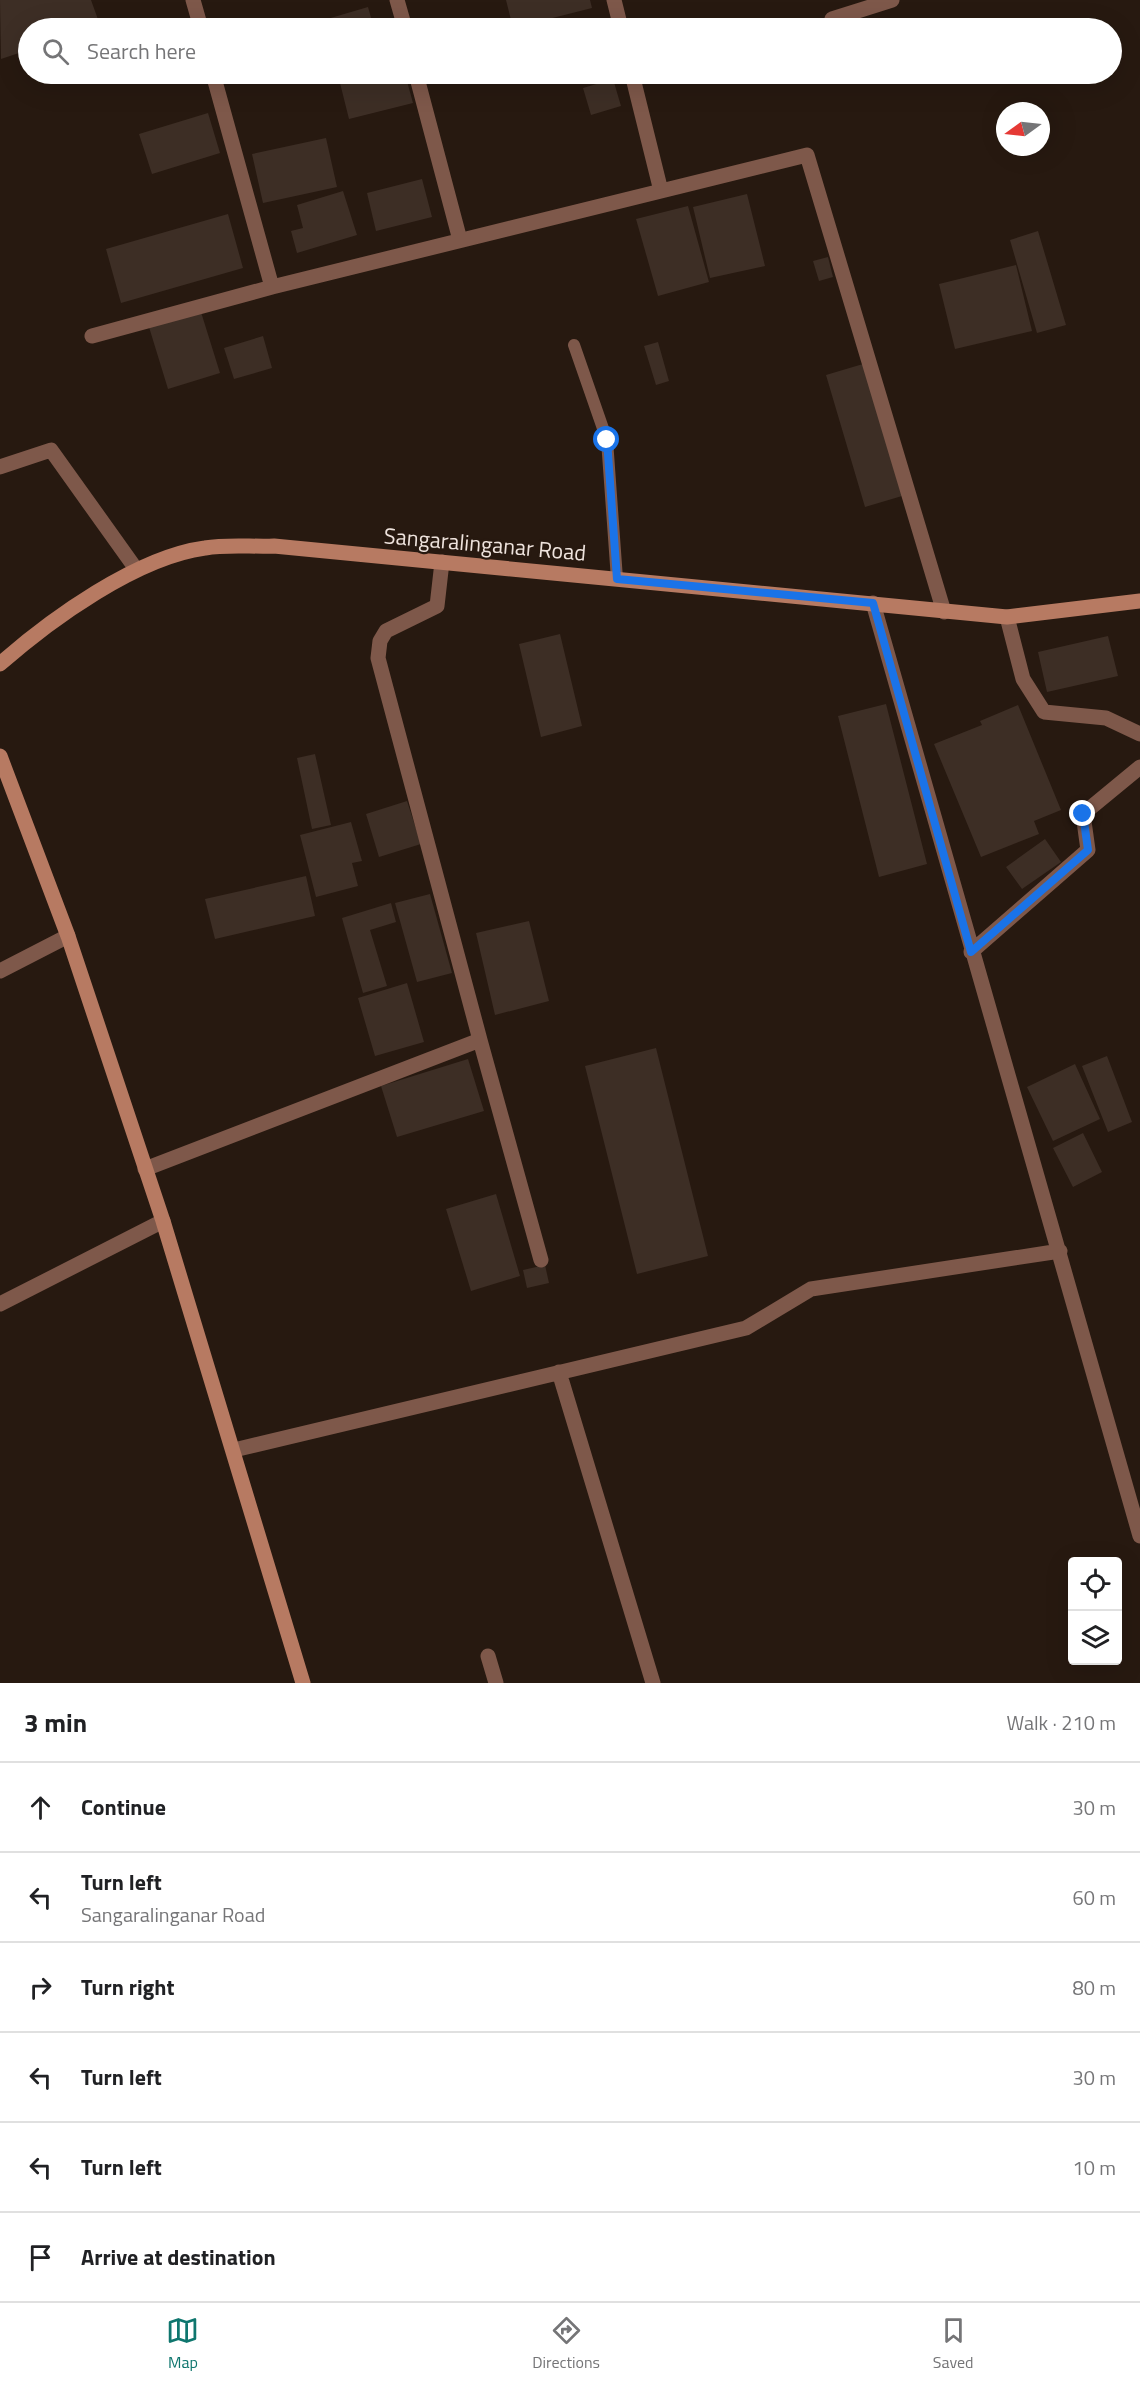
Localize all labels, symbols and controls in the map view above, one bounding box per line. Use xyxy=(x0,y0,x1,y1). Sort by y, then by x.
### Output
search box xyxy=(18,18,1122,84)
text: Search here xyxy=(87,34,196,68)
icon: search xyxy=(39,35,72,68)
north arrow xyxy=(996,102,1050,156)
route start xyxy=(593,426,619,452)
street label: Sangaralinganar Road xyxy=(383,518,587,570)
route end xyxy=(1069,800,1095,826)
map controls xyxy=(1068,1557,1122,1665)
button: locate xyxy=(1068,1557,1122,1611)
button: layers xyxy=(1068,1611,1122,1665)
text: 3 min xyxy=(24,1703,87,1742)
text: Walk · 210 m xyxy=(1007,1707,1116,1738)
text: Continue xyxy=(81,1790,166,1824)
icon: ahead xyxy=(24,1791,57,1824)
text: 30 m xyxy=(1072,1792,1116,1823)
text: Turn left xyxy=(81,1865,162,1899)
icon: left xyxy=(24,1881,57,1914)
text: 60 m xyxy=(1072,1882,1116,1913)
text: Sangaralinganar Road xyxy=(81,1899,265,1930)
text: Turn right xyxy=(81,1970,175,2004)
icon: right xyxy=(24,1971,57,2004)
text: 80 m xyxy=(1072,1972,1116,2003)
text: Turn left xyxy=(81,2060,162,2094)
icon: left xyxy=(24,2061,57,2094)
text: 30 m xyxy=(1072,2062,1116,2093)
text: Turn left xyxy=(81,2150,162,2184)
icon: left xyxy=(24,2151,57,2184)
text: 10 m xyxy=(1072,2152,1116,2183)
text: Arrive at destination xyxy=(81,2240,276,2274)
icon: arrive xyxy=(24,2241,57,2274)
tab: Map xyxy=(166,2314,199,2374)
tab: Directions xyxy=(532,2314,600,2374)
tab: Saved xyxy=(933,2314,974,2374)

